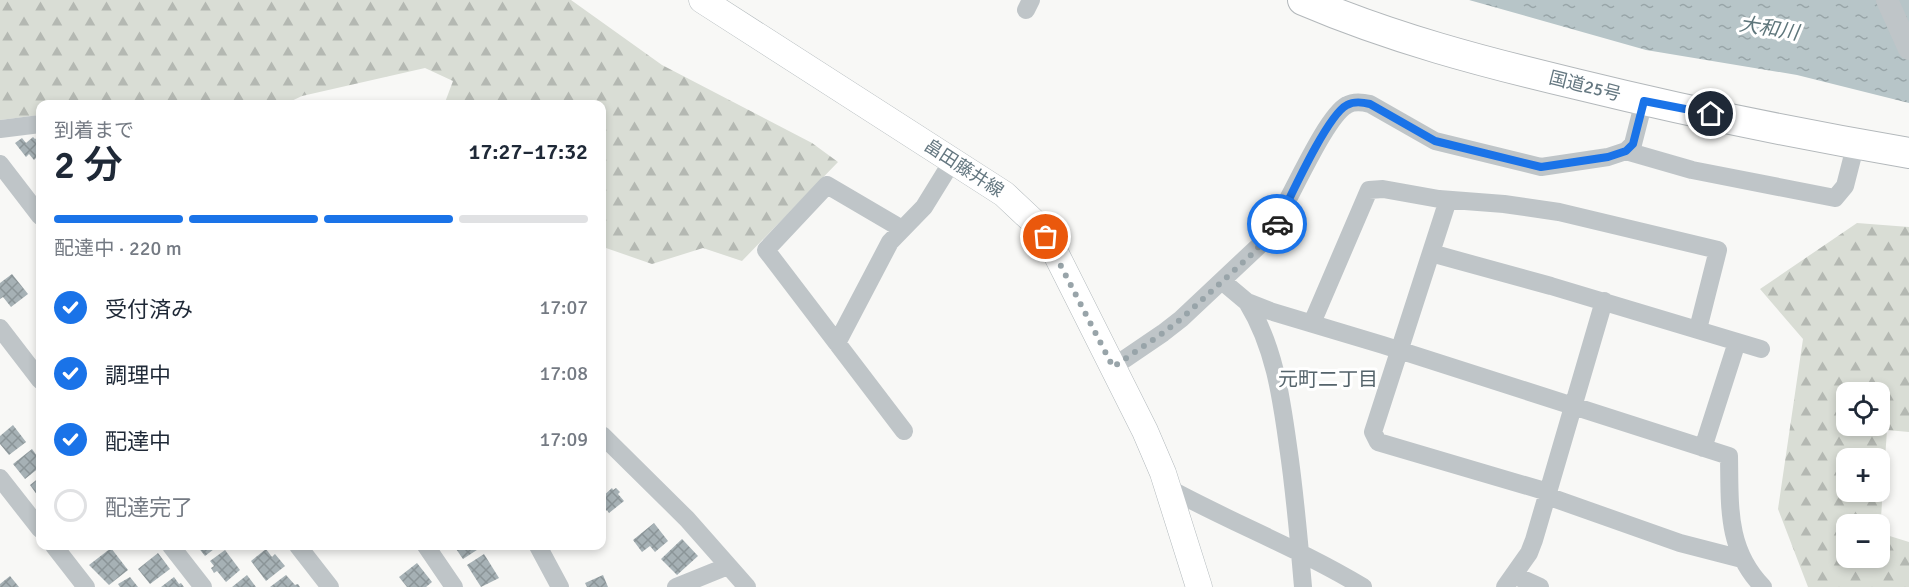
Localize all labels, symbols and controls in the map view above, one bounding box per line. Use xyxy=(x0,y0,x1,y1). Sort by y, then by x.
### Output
water label: 大和川 xyxy=(1737,11,1802,46)
street label: 国道25号 xyxy=(1547,66,1623,106)
pin xyxy=(1685,88,1736,139)
icon: home xyxy=(1694,97,1727,130)
text: 到着まで xyxy=(54,118,134,143)
street label: 畠田藤井線 xyxy=(920,134,1008,202)
text: 17:27–17:32 xyxy=(469,138,588,165)
text: 2 分 xyxy=(54,141,123,189)
courier xyxy=(1247,194,1307,254)
icon: car xyxy=(1261,208,1294,241)
pin xyxy=(1020,211,1071,262)
icon: bag xyxy=(1029,220,1062,253)
text: 配達中 · 220 m xyxy=(54,236,182,261)
icon: check xyxy=(54,291,87,324)
text: 17:07 xyxy=(539,295,588,320)
text: 受付済み xyxy=(105,296,193,323)
icon: check xyxy=(54,357,87,390)
text: 17:08 xyxy=(539,361,588,386)
text: 調理中 xyxy=(105,362,171,389)
district label: 元町二丁目 xyxy=(1278,367,1378,392)
map controls xyxy=(1836,382,1890,568)
button: locate xyxy=(1836,382,1890,436)
icon: check xyxy=(54,423,87,456)
text: 17:09 xyxy=(539,427,588,452)
text: 配達中 xyxy=(105,428,171,455)
button: + xyxy=(1836,448,1890,502)
text: 配達完了 xyxy=(105,494,193,521)
button: − xyxy=(1836,514,1890,568)

